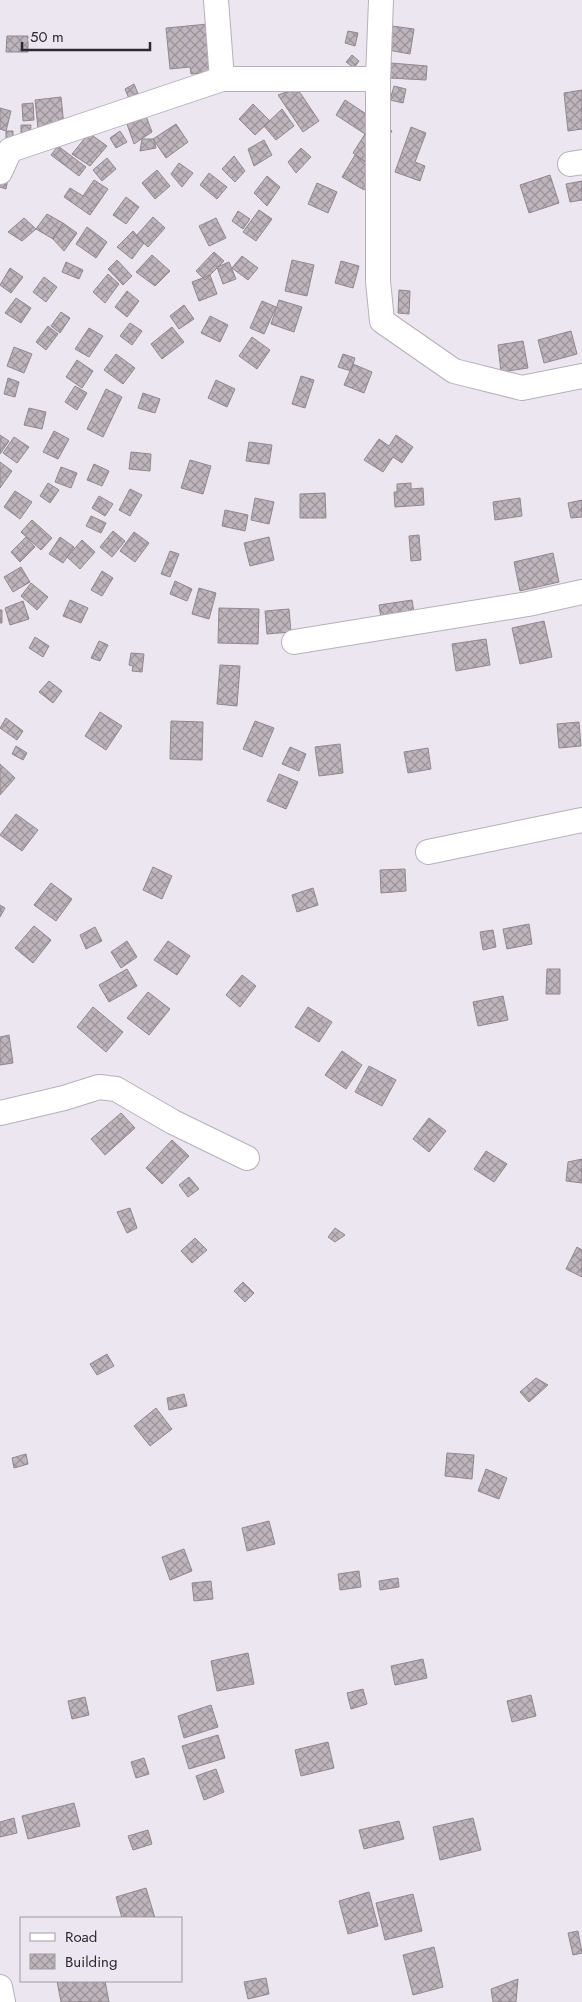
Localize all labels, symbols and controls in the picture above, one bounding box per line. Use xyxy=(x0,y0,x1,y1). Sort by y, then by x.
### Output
scale bar xyxy=(22,20,150,52)
text: 50 m xyxy=(30,26,64,48)
legend xyxy=(20,1917,182,1982)
text: Road xyxy=(65,1926,97,1948)
text: Building xyxy=(65,1951,117,1973)

